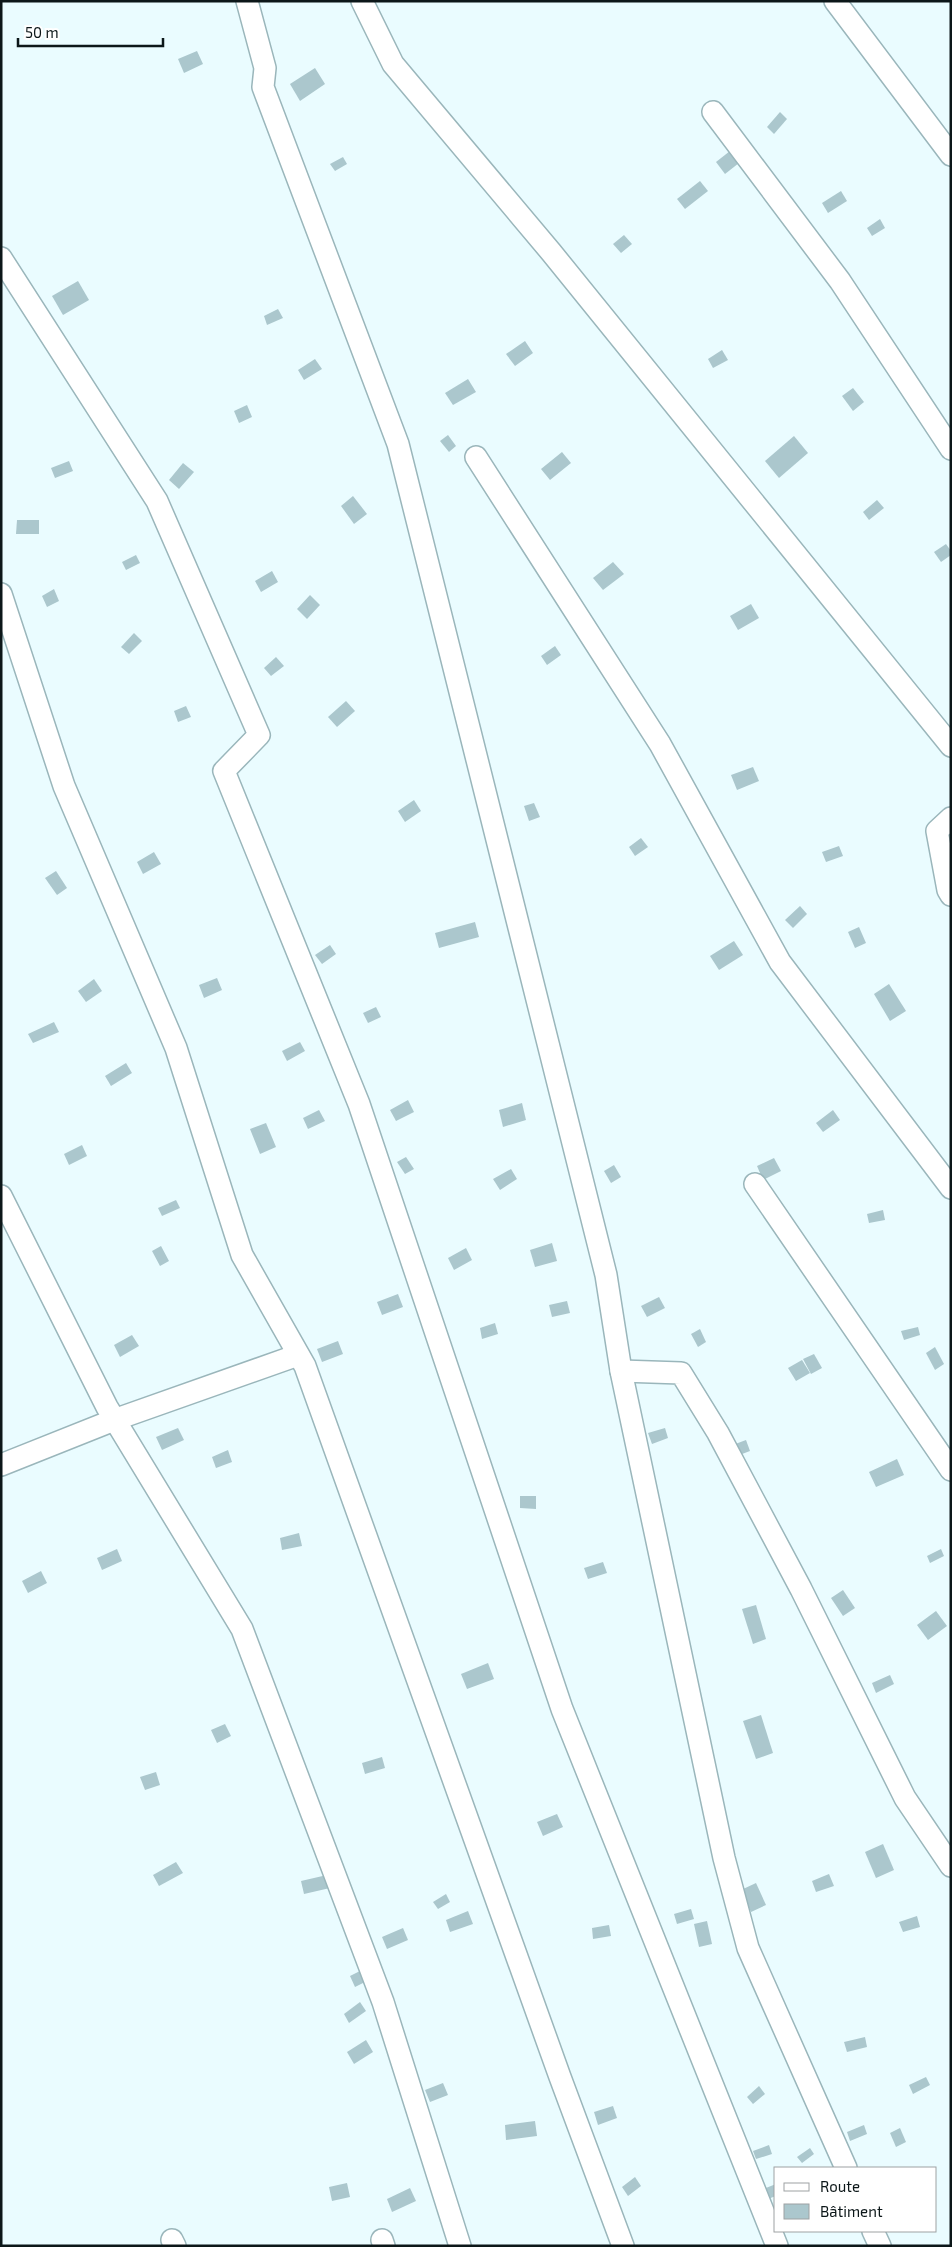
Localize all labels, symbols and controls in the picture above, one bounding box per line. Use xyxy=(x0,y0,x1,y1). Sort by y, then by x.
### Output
scale bar xyxy=(18,15,162,47)
text: 50 m xyxy=(25,23,59,41)
legend xyxy=(774,2167,937,2232)
text: Route xyxy=(820,2177,860,2195)
text: Bâtiment xyxy=(820,2202,883,2220)

